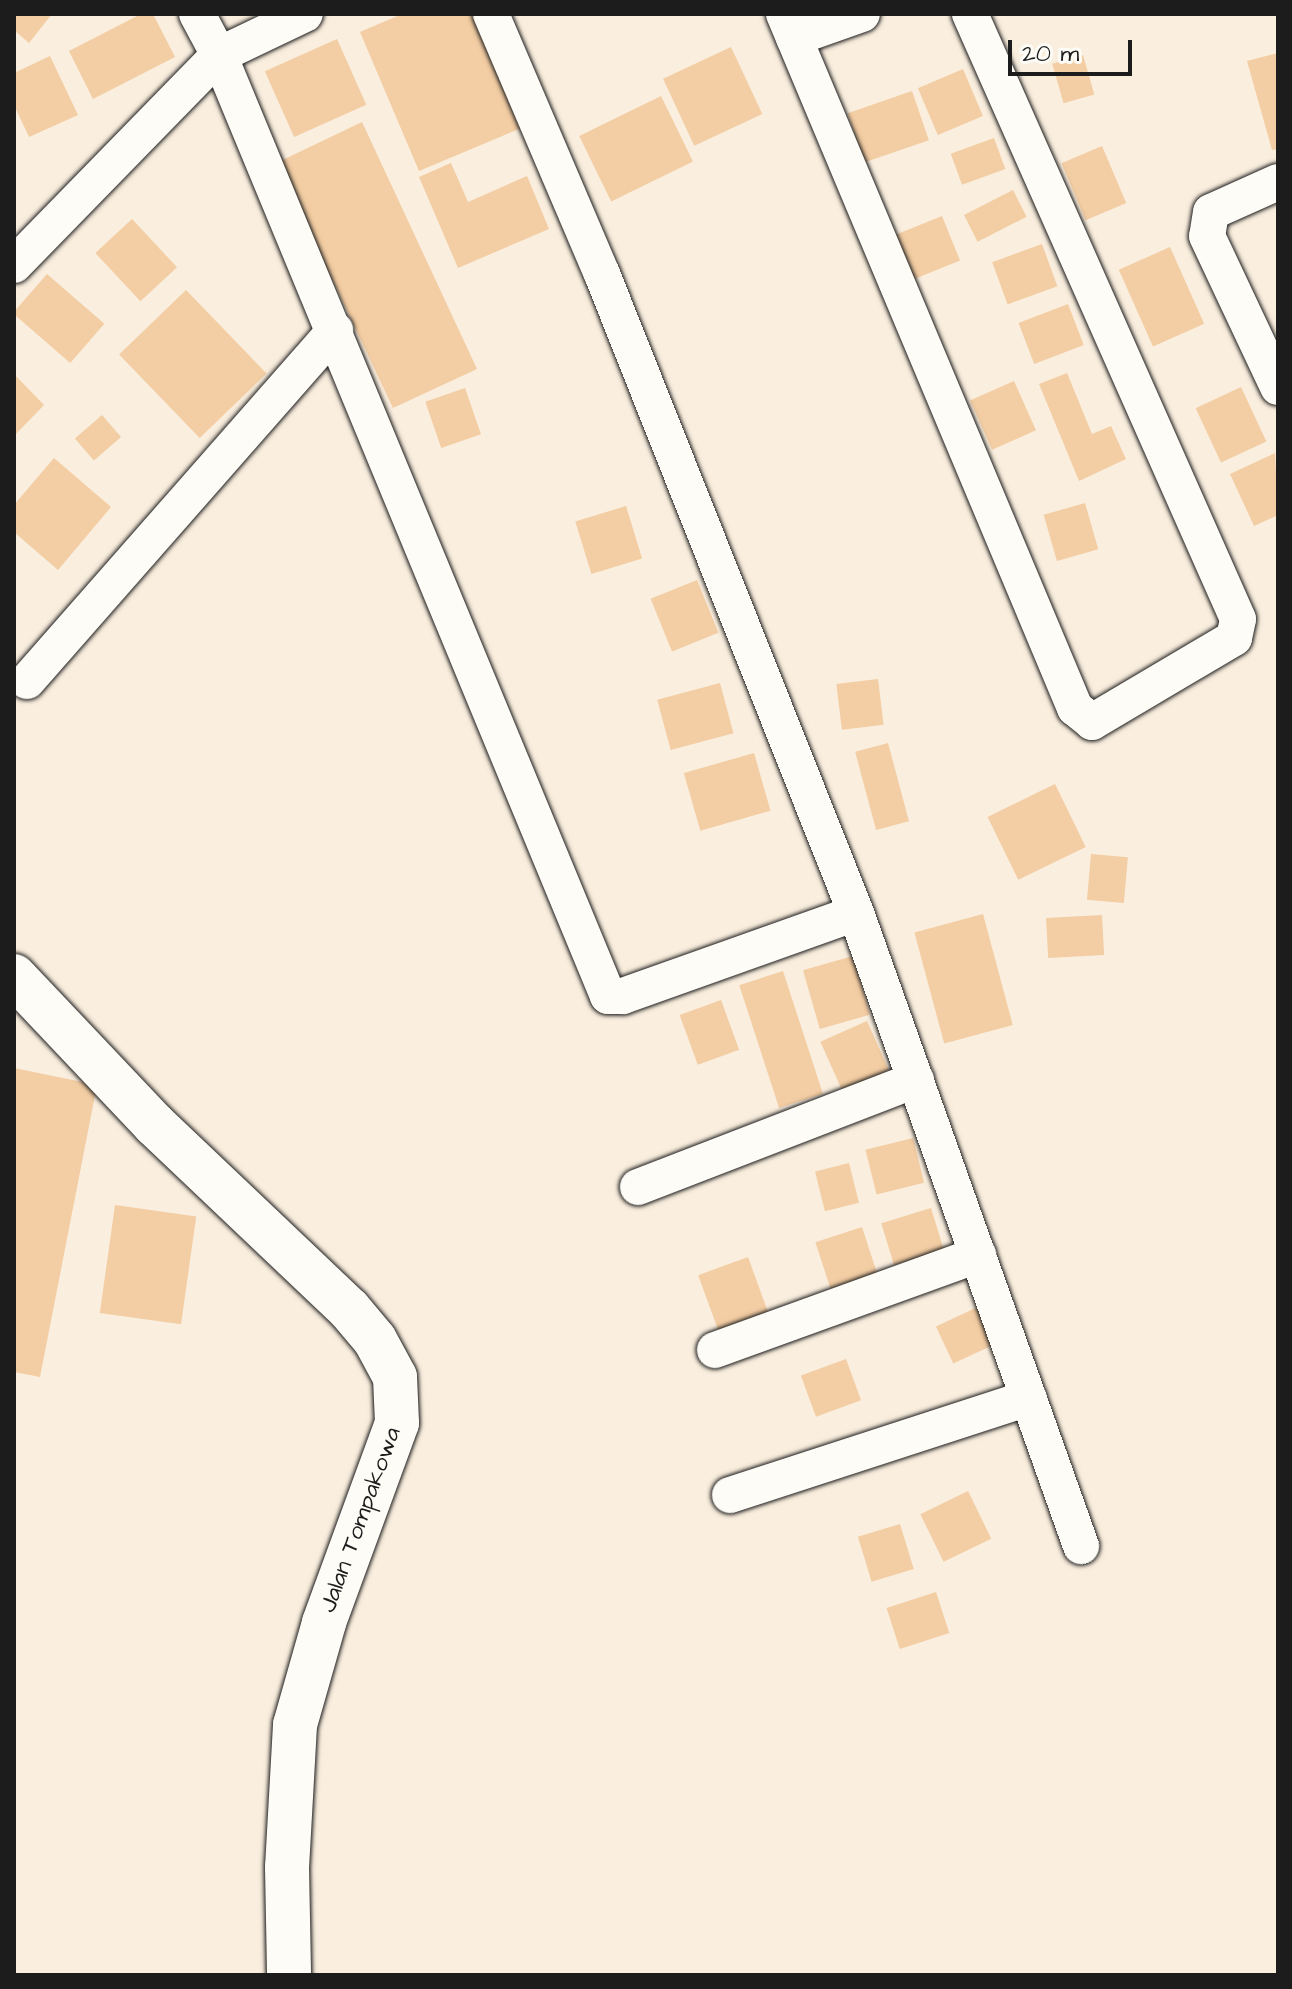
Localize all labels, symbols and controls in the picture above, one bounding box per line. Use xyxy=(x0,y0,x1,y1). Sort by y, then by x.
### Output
scale bar xyxy=(1012,24,1136,74)
text: 20 m xyxy=(1022,37,1079,71)
street label: Jalan Tompakowa xyxy=(314,1423,408,1617)

